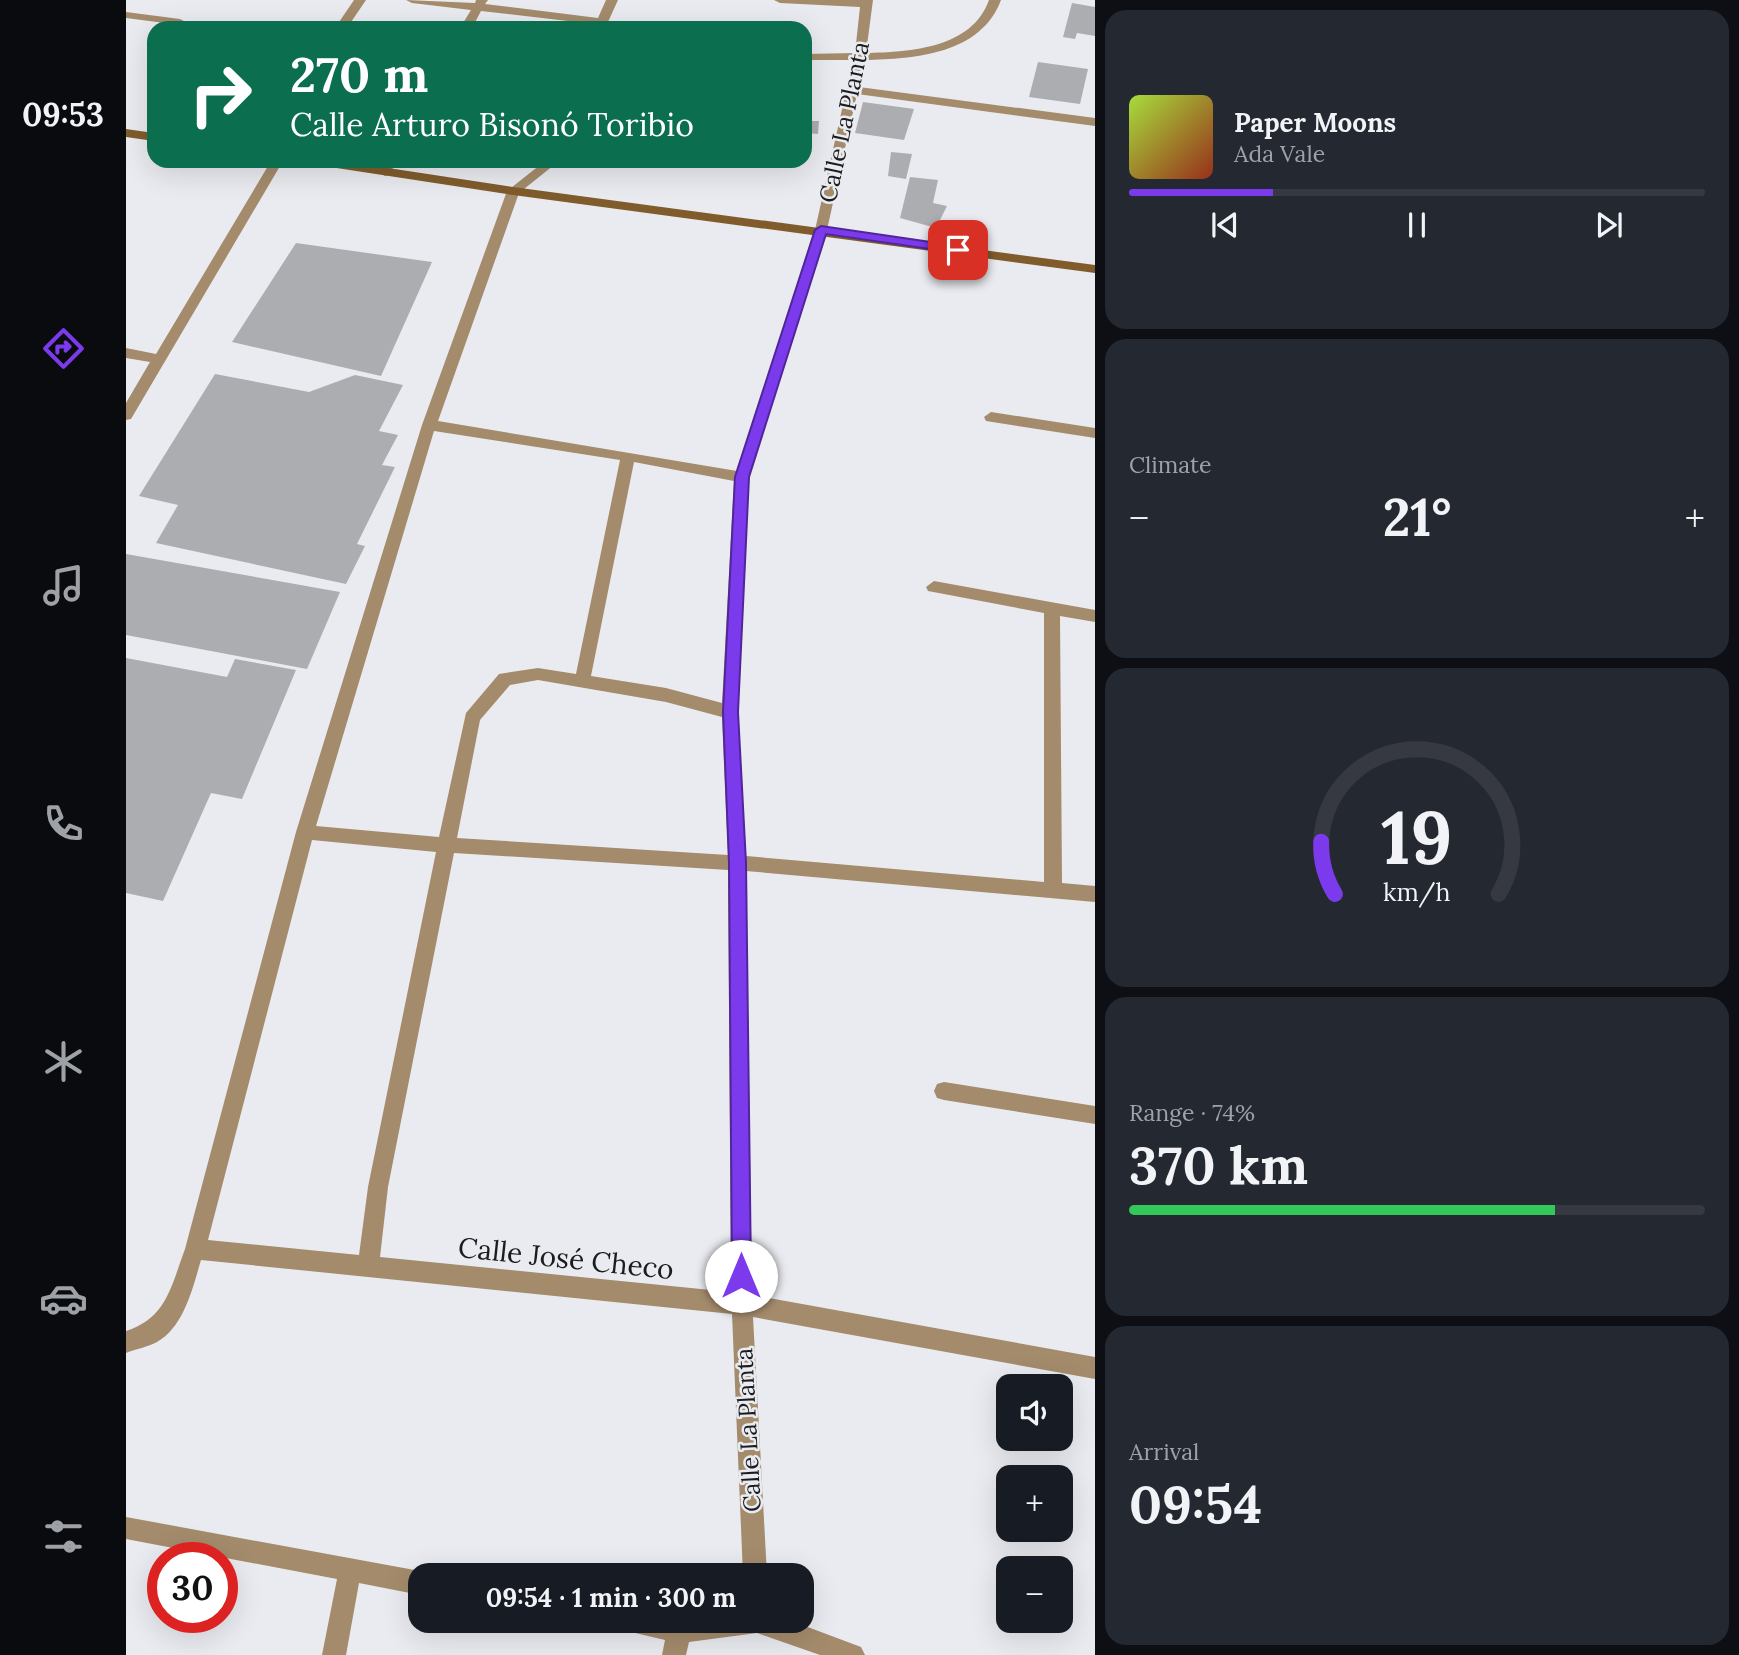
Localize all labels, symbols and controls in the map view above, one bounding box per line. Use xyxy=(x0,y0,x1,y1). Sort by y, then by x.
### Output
street label: Calle La Planta xyxy=(812,39,876,205)
text: 270 m xyxy=(290,43,428,105)
icon: right xyxy=(175,49,266,140)
text: 09:53 xyxy=(22,94,104,135)
text: Calle Arturo Bisonó Toribio xyxy=(290,104,694,145)
text: Paper Moons xyxy=(1234,106,1396,139)
text: Ada Vale xyxy=(1234,139,1325,168)
icon: previous xyxy=(1206,206,1244,244)
icon: pause xyxy=(1398,206,1436,244)
icon: next xyxy=(1590,206,1628,244)
pin xyxy=(928,220,988,280)
icon: arrive xyxy=(939,231,977,269)
icon: directions xyxy=(39,324,88,373)
text: Climate xyxy=(1129,450,1211,479)
text: 21° xyxy=(1383,484,1451,550)
text: − xyxy=(1129,494,1149,542)
text: + xyxy=(1685,494,1705,542)
icon: music xyxy=(39,561,88,610)
text: 19 xyxy=(1381,791,1453,884)
icon: phone xyxy=(39,799,88,848)
text: km/h xyxy=(1383,875,1451,907)
icon: climate xyxy=(39,1037,88,1086)
text: Range · 74% xyxy=(1129,1098,1255,1127)
text: 370 km xyxy=(1129,1132,1308,1198)
street label: Calle José Checo xyxy=(456,1229,676,1287)
position arrow xyxy=(704,1239,778,1313)
icon: car xyxy=(39,1274,88,1323)
street label: Calle La Planta xyxy=(728,1347,768,1513)
map controls xyxy=(996,1374,1073,1633)
button: sound xyxy=(996,1374,1073,1451)
text: Arrival xyxy=(1129,1437,1199,1466)
button: + xyxy=(996,1465,1073,1542)
text: 09:54 xyxy=(1129,1471,1262,1537)
icon: filters xyxy=(39,1512,88,1561)
speed limit sign: 30 xyxy=(147,1542,238,1633)
button: − xyxy=(996,1556,1073,1633)
text: 09:54 · 1 min · 300 m xyxy=(486,1581,736,1614)

